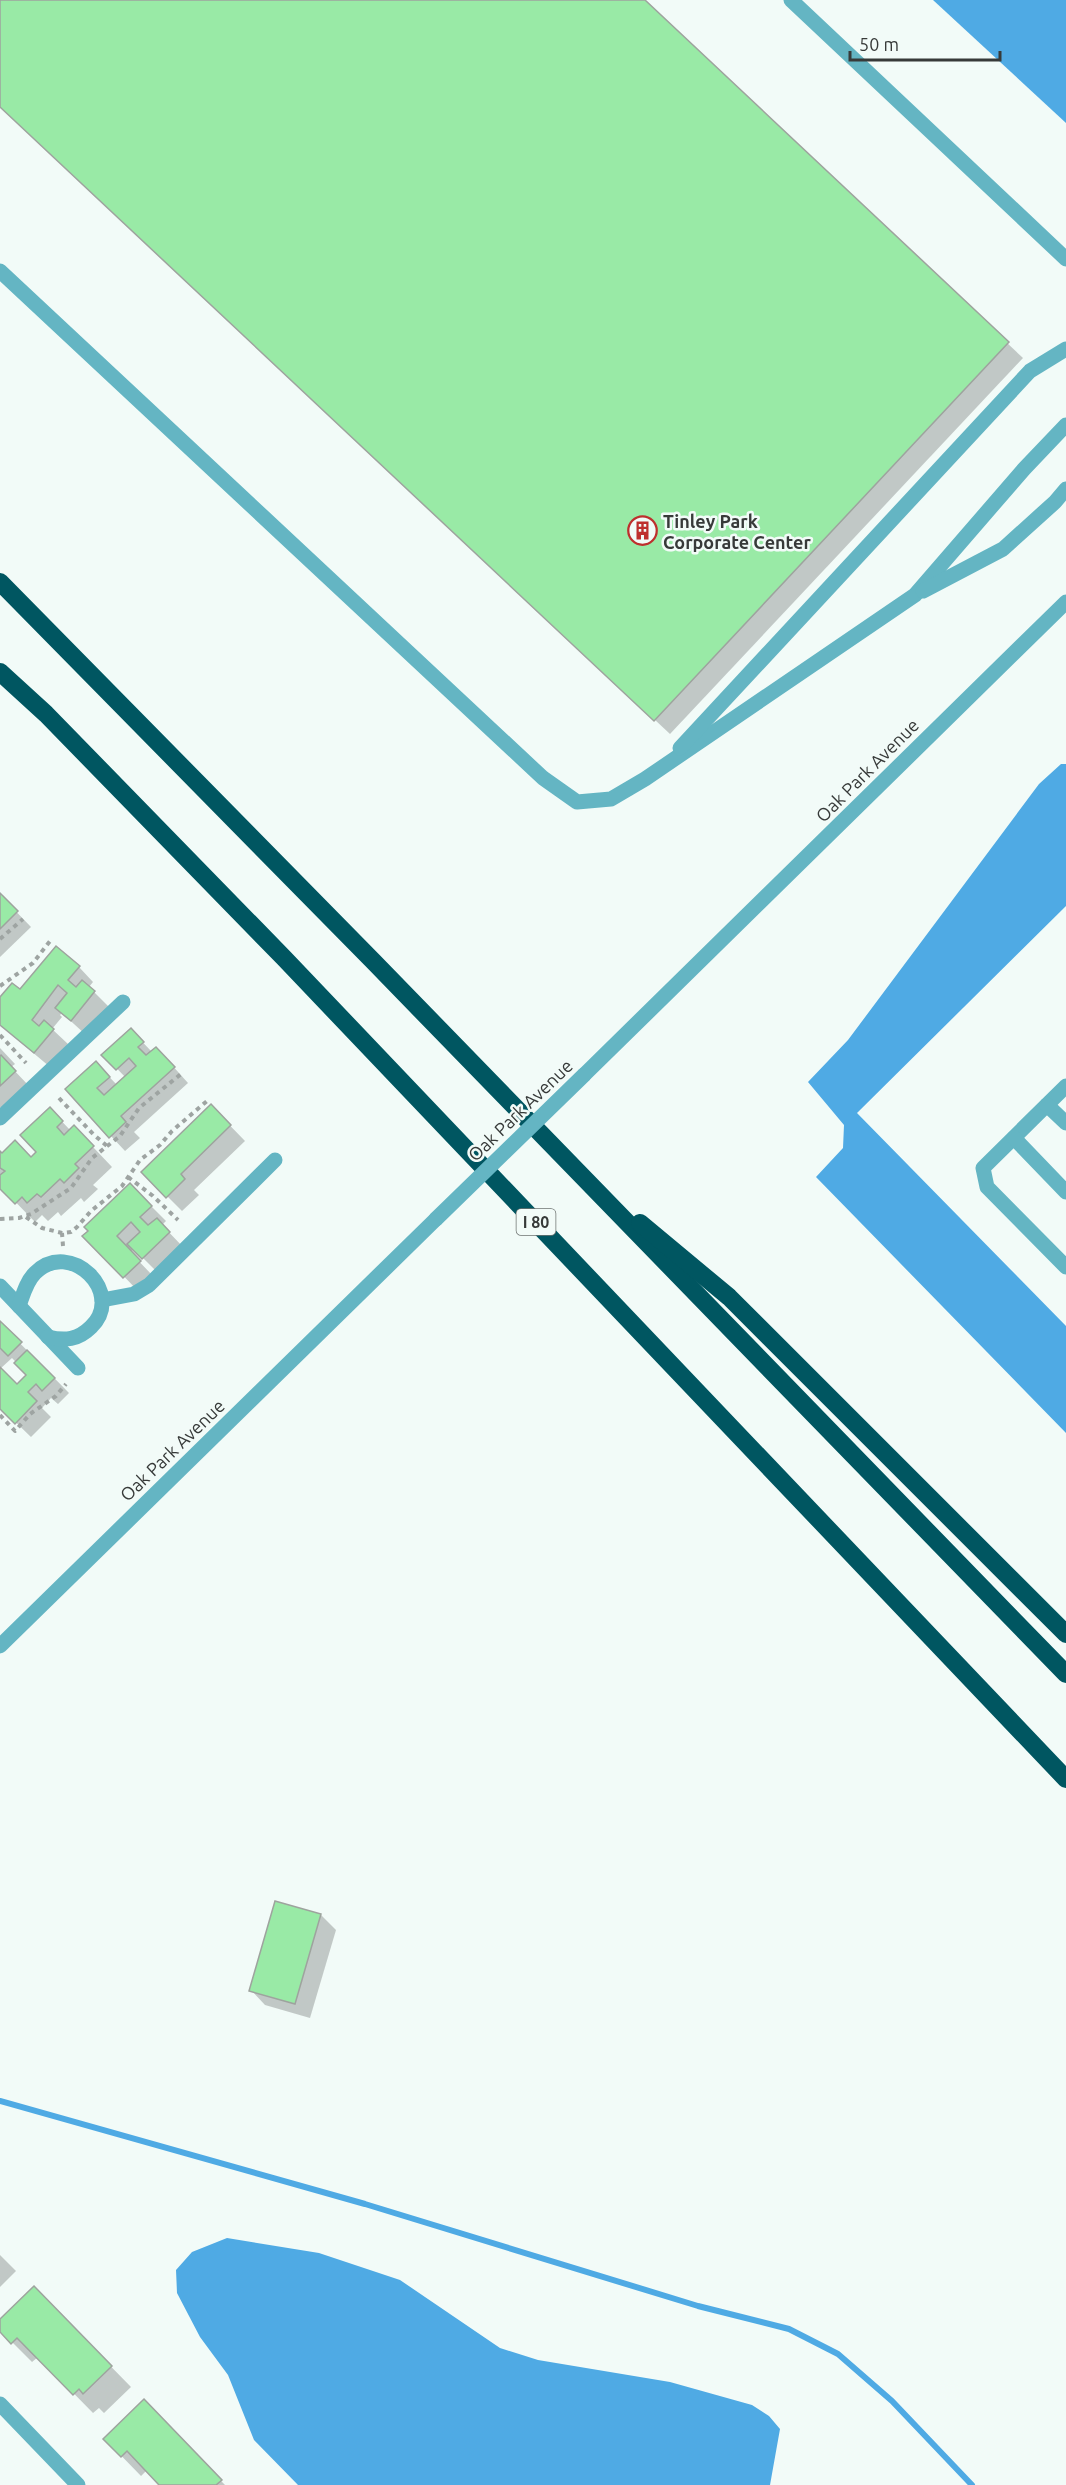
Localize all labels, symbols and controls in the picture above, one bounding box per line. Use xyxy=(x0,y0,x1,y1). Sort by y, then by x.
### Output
scale bar xyxy=(850,24,1000,62)
text: 50 m xyxy=(859,34,899,54)
place label: Tinley Park Corporate Center xyxy=(663,511,811,552)
building icon: Tinley Park Corporate Center xyxy=(626,515,658,547)
street label: Oak Park Avenue xyxy=(812,715,922,825)
street label: Oak Park Avenue xyxy=(464,1055,576,1165)
road number: I 80 xyxy=(516,1209,556,1235)
street label: Oak Park Avenue xyxy=(116,1395,228,1505)

